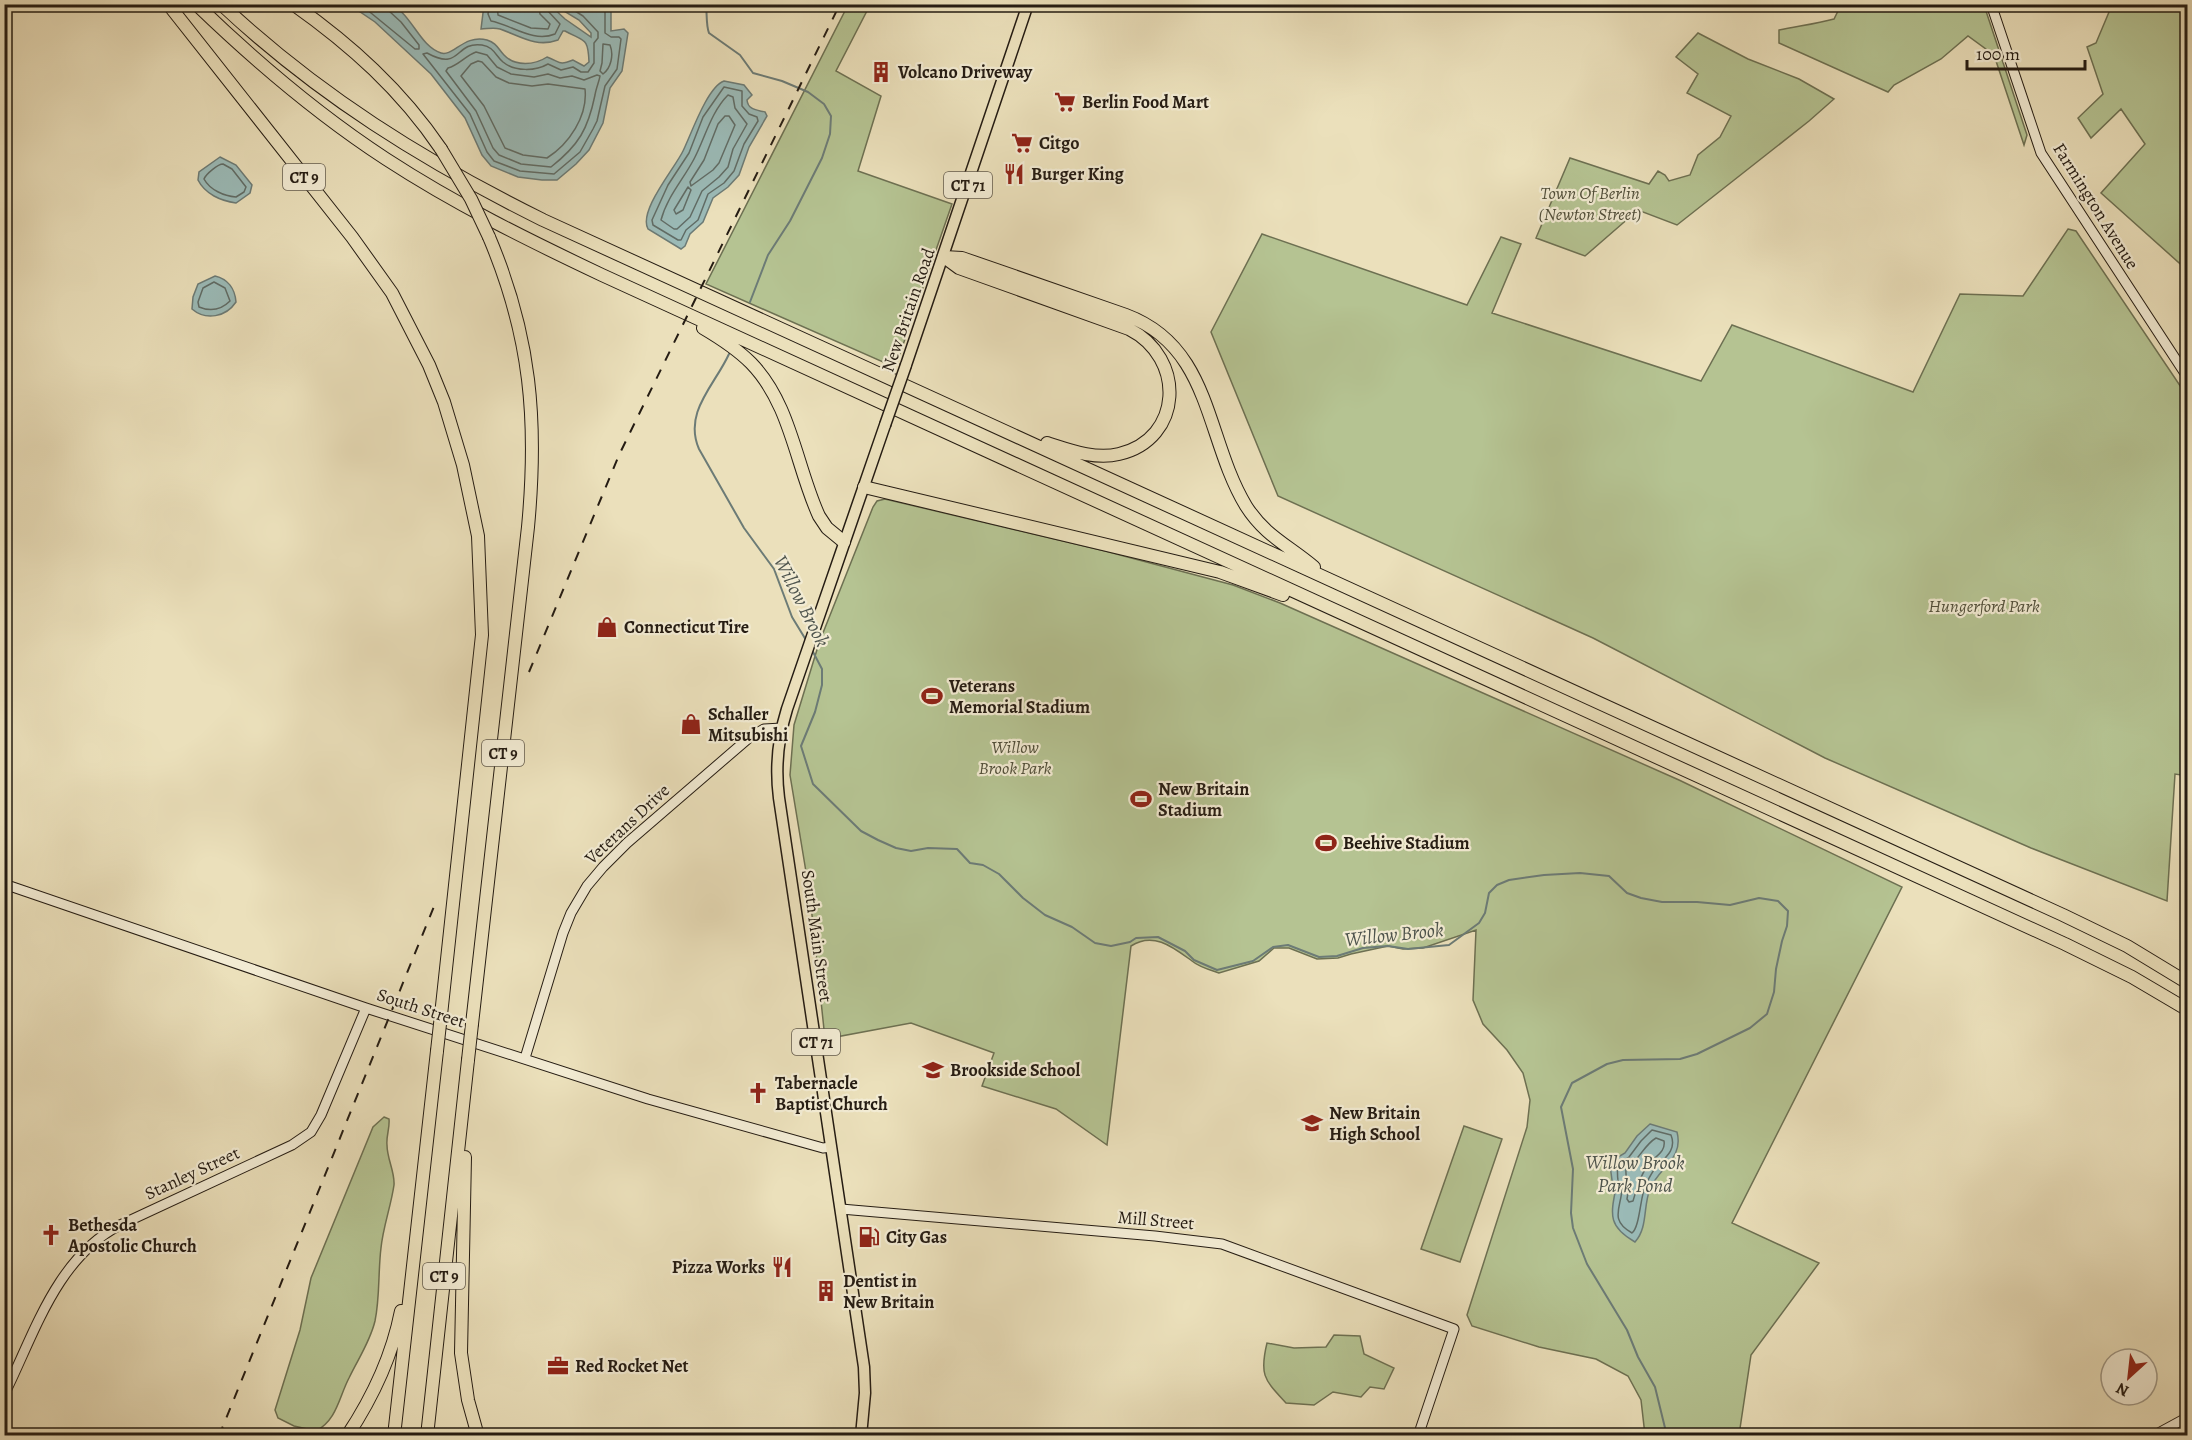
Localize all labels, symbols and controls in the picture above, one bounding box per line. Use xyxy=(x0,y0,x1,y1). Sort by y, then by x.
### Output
scale bar xyxy=(1967,33,2086,71)
text: 100 m xyxy=(1976,42,2020,66)
building icon: Volcano Driveway xyxy=(869,60,893,84)
place label: Volcano Driveway xyxy=(897,60,1033,84)
supermarket icon: Berlin Food Mart xyxy=(1053,90,1077,114)
place label: Berlin Food Mart xyxy=(1082,90,1209,114)
supermarket icon: Citgo xyxy=(1010,131,1034,155)
place label: Citgo xyxy=(1039,131,1079,155)
street label: Farmington Avenue xyxy=(2048,138,2144,274)
restaurant icon: Burger King xyxy=(1002,162,1026,186)
place label: Burger King xyxy=(1031,162,1125,186)
road number: CT 9 xyxy=(283,164,325,190)
road number: CT 71 xyxy=(944,172,992,198)
park label: Town Of Berlin (Newton Street) xyxy=(1538,181,1642,226)
street label: New Britain Road xyxy=(876,244,941,375)
water label: Willow Brook xyxy=(767,551,836,652)
park label: Hungerford Park xyxy=(1928,594,2040,618)
shop icon: Connecticut Tire xyxy=(595,615,619,639)
place label: Connecticut Tire xyxy=(624,615,749,639)
place label: Veterans Memorial Stadium xyxy=(948,674,1090,719)
sports icon: Veterans Memorial Stadium xyxy=(920,684,944,708)
place label: Schaller Mitsubishi xyxy=(708,702,788,747)
shop icon: Schaller Mitsubishi xyxy=(679,712,703,736)
park label: Willow Brook Park xyxy=(978,735,1052,780)
road number: CT 9 xyxy=(482,740,524,766)
place label: New Britain Stadium xyxy=(1158,777,1249,822)
street label: Veterans Drive xyxy=(579,778,675,870)
sports icon: New Britain Stadium xyxy=(1129,787,1153,811)
sports icon: Beehive Stadium xyxy=(1314,831,1338,855)
place label: Beehive Stadium xyxy=(1343,831,1470,855)
street label: South Main Street xyxy=(796,868,838,1004)
water label: Willow Brook xyxy=(1343,916,1445,953)
street label: South Street xyxy=(374,982,468,1034)
road number: CT 71 xyxy=(792,1029,840,1055)
school or university icon: Brookside School xyxy=(921,1058,945,1082)
place label: Brookside School xyxy=(950,1058,1080,1082)
place label: Tabernacle Baptist Church xyxy=(775,1071,888,1116)
church icon: Tabernacle Baptist Church xyxy=(746,1081,770,1105)
place label: New Britain High School xyxy=(1329,1101,1420,1146)
school or university icon: New Britain High School xyxy=(1300,1111,1324,1135)
street label: Stanley Street xyxy=(141,1141,243,1205)
water label: Willow Brook Park Pond xyxy=(1585,1149,1685,1199)
street label: Mill Street xyxy=(1117,1205,1195,1235)
place label: Bethesda Apostolic Church xyxy=(67,1213,197,1258)
church icon: Bethesda Apostolic Church xyxy=(39,1223,63,1247)
fuel station icon: City Gas xyxy=(857,1225,881,1249)
place label: City Gas xyxy=(886,1225,947,1249)
place label: Pizza Works xyxy=(672,1255,765,1279)
restaurant icon: Pizza Works xyxy=(770,1255,794,1279)
road number: CT 9 xyxy=(423,1263,465,1289)
place label: Dentist in New Britain xyxy=(843,1269,934,1314)
building icon: Dentist in New Britain xyxy=(814,1279,838,1303)
north arrow xyxy=(2099,1347,2159,1407)
office icon: Red Rocket Net xyxy=(546,1354,570,1378)
place label: Red Rocket Net xyxy=(575,1354,689,1378)
text: N xyxy=(2112,1377,2133,1402)

